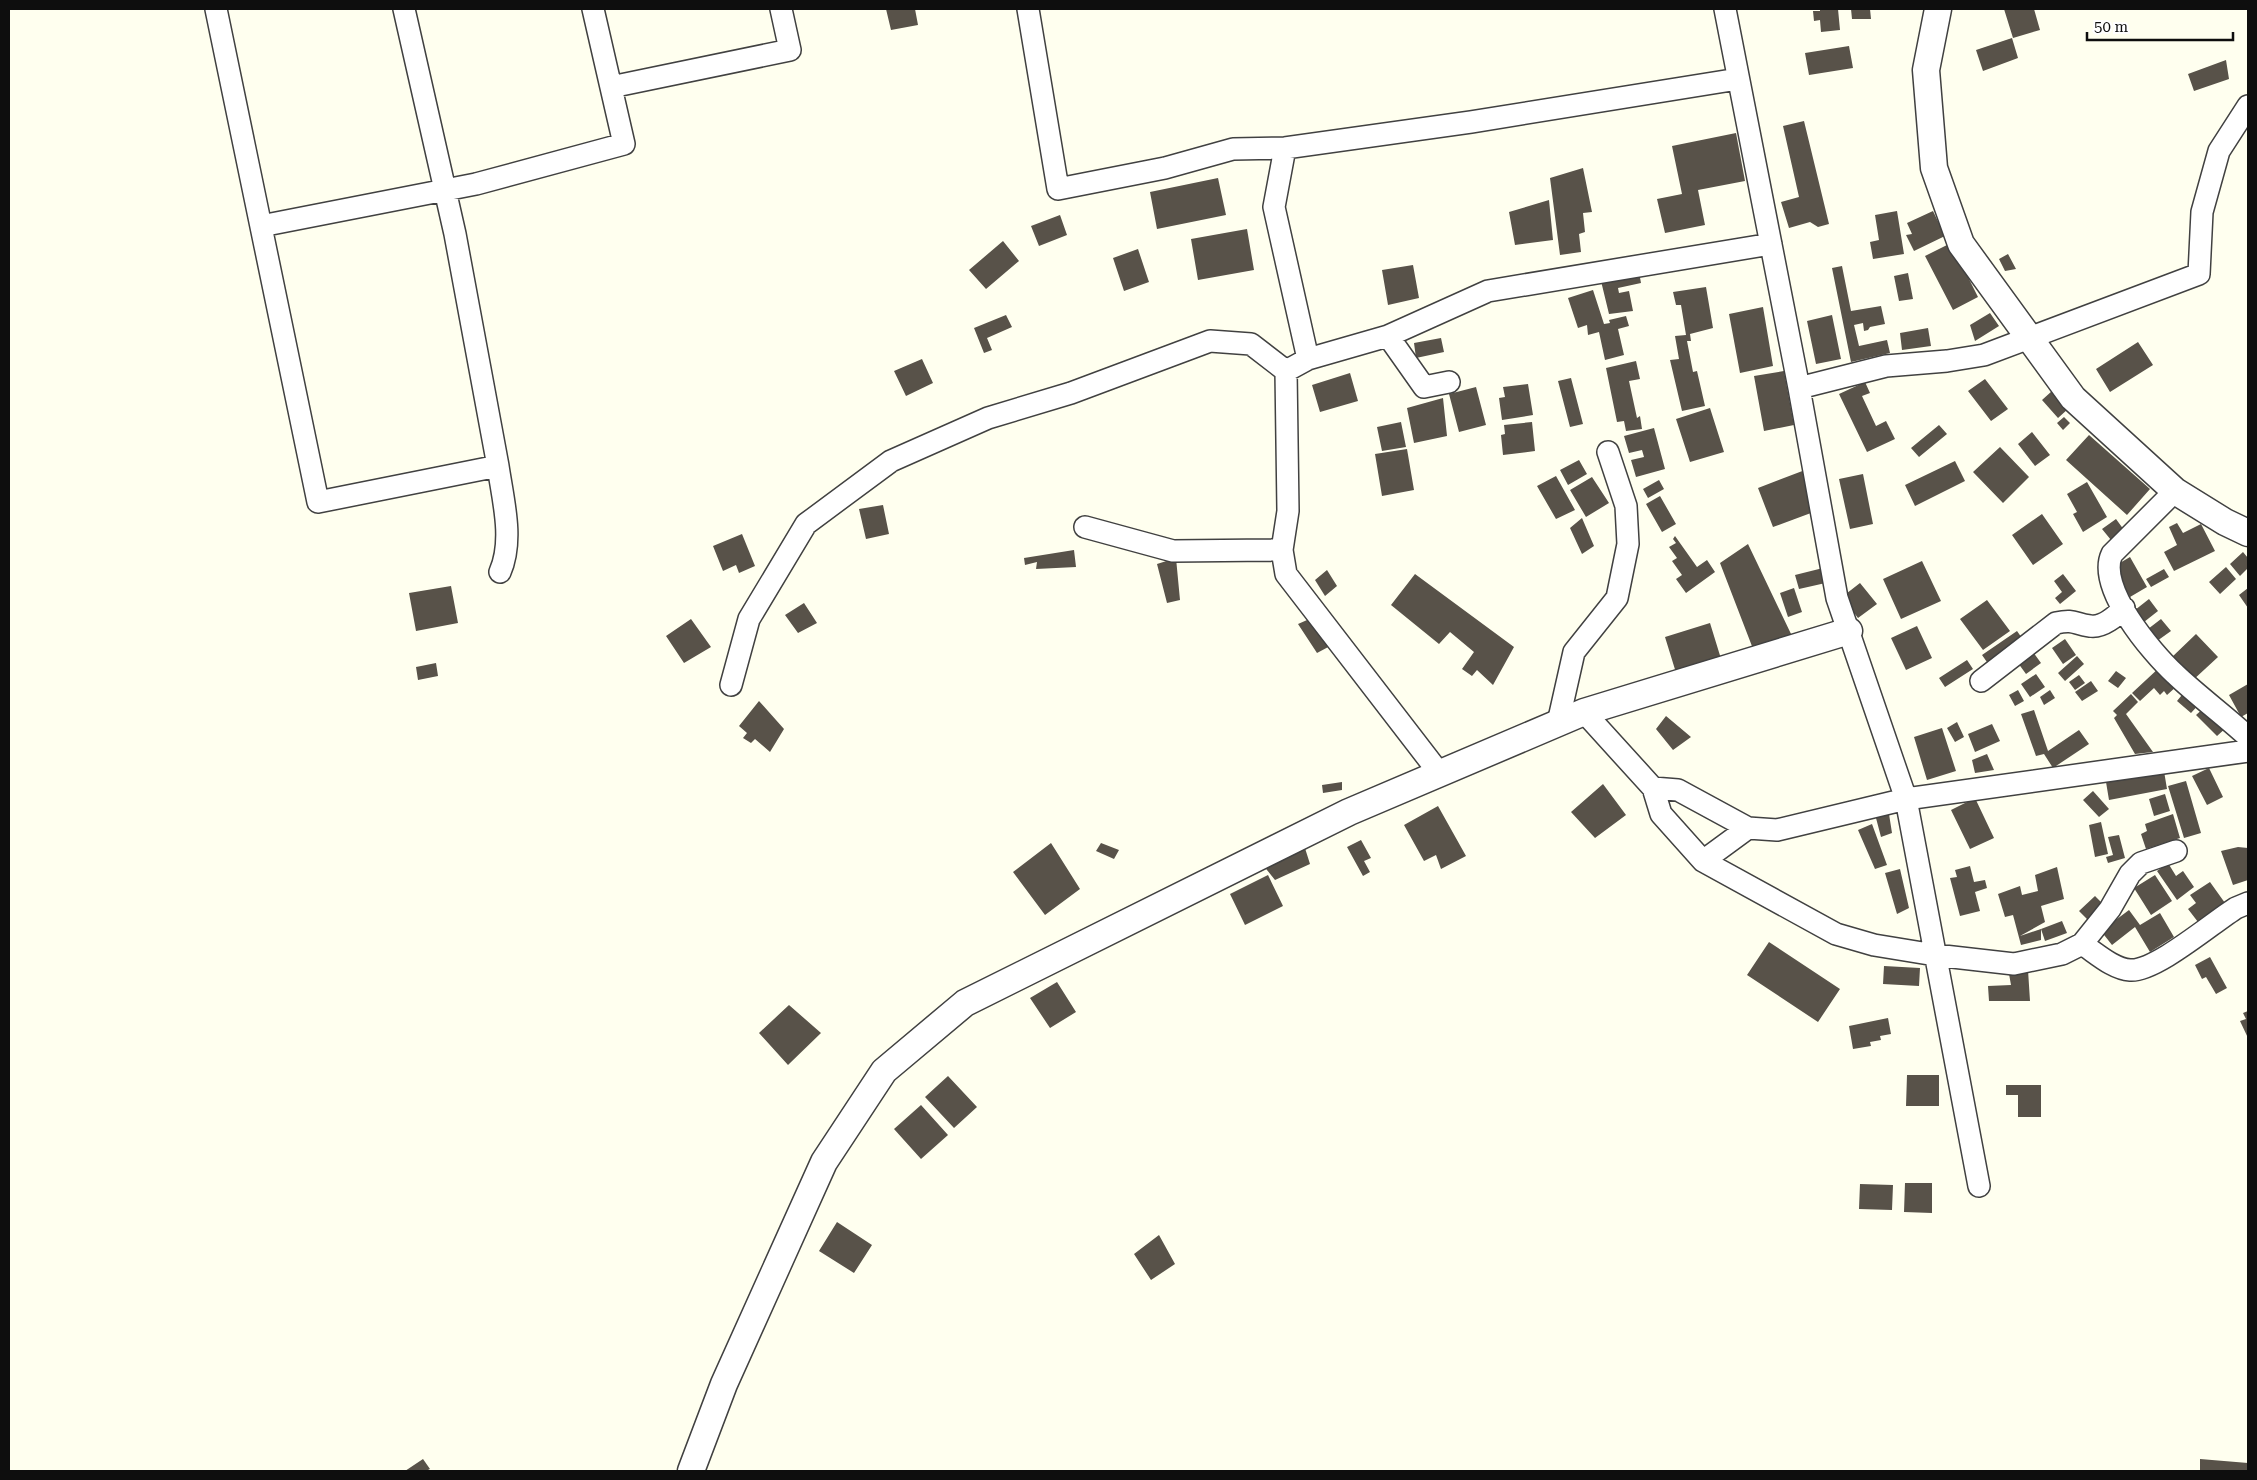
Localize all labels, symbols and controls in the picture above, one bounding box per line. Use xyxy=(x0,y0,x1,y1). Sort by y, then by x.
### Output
scale bar xyxy=(2087,10,2233,42)
text: 50 m xyxy=(2094,18,2129,36)

